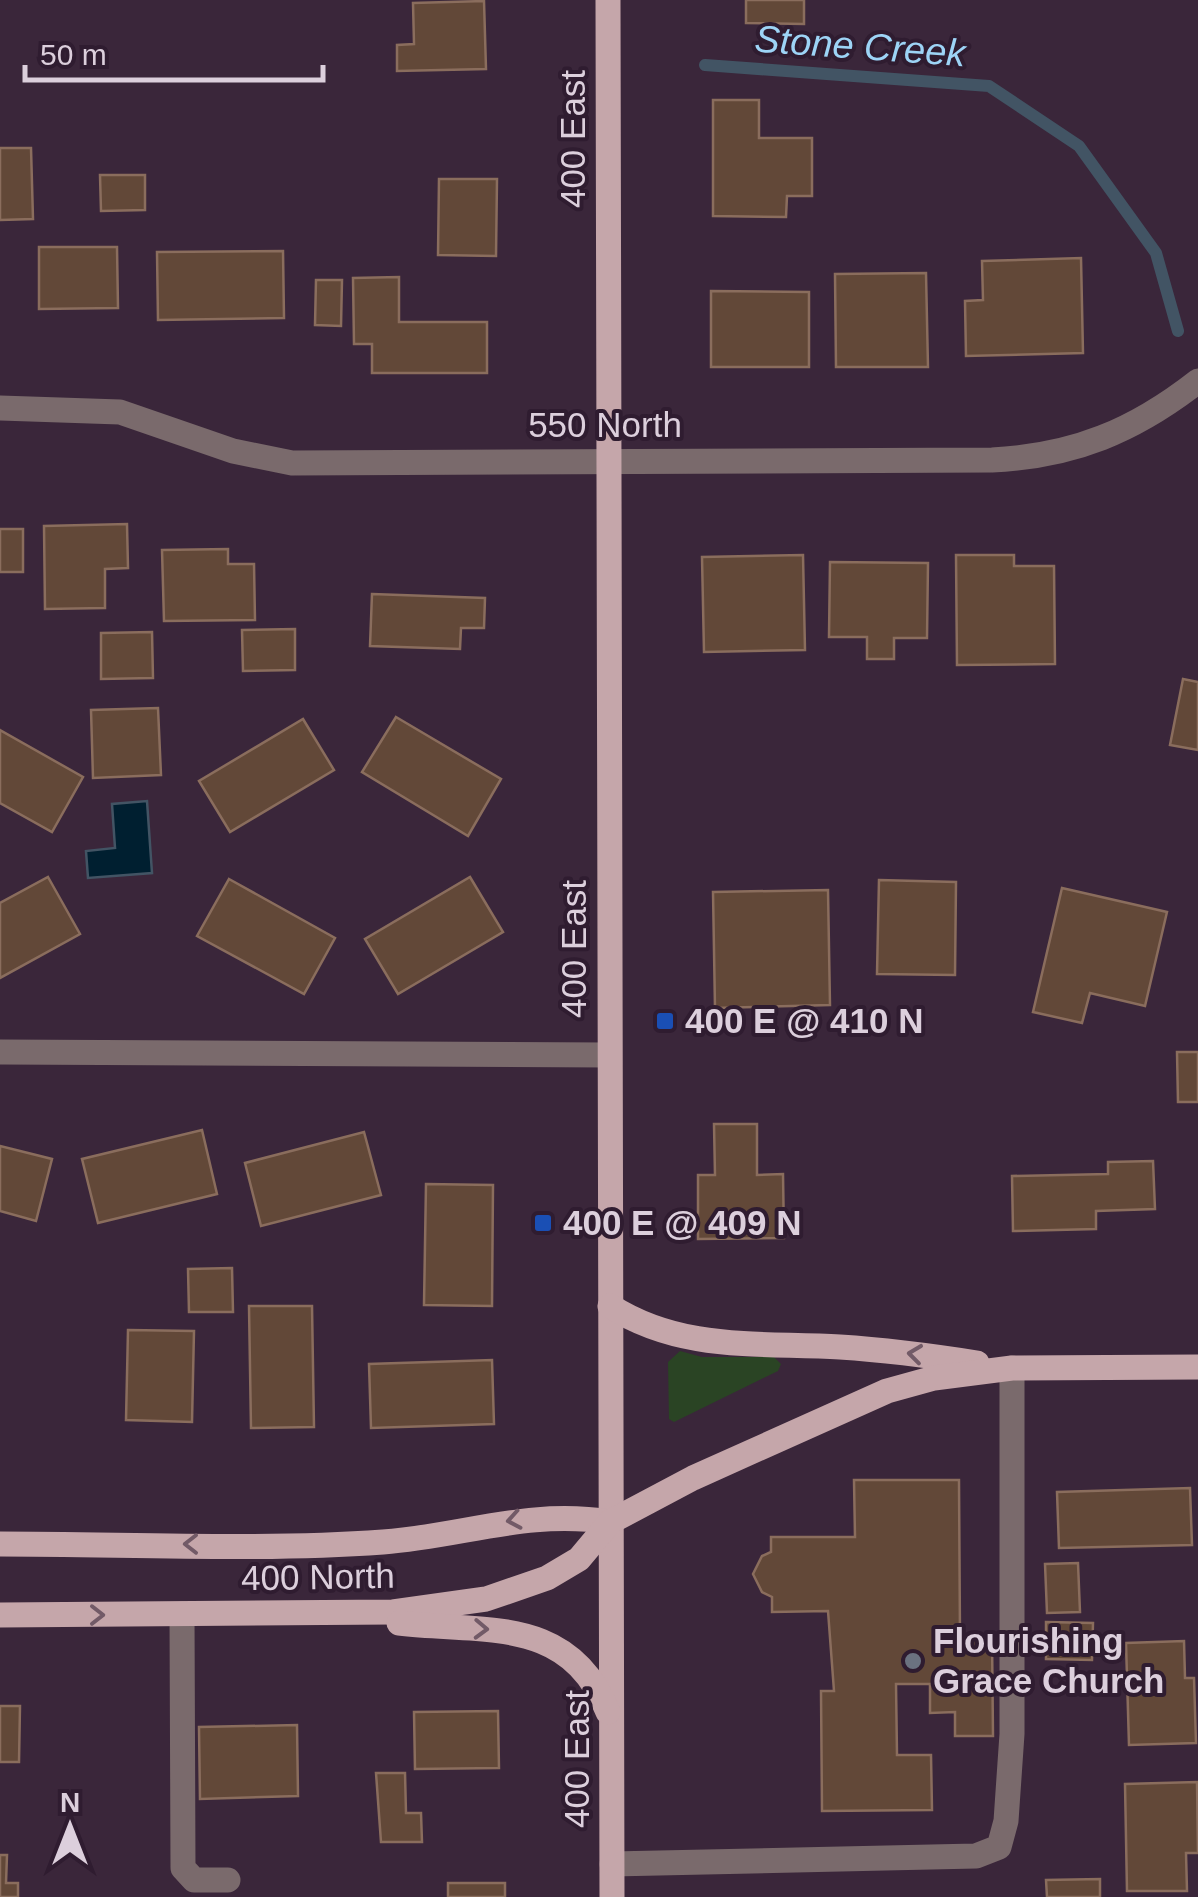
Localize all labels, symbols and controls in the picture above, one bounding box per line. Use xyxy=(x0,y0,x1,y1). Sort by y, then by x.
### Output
water label: Stone Creek xyxy=(753,18,969,74)
scale bar xyxy=(25,20,322,82)
text: 50 m xyxy=(40,38,107,71)
street label: 400 East xyxy=(553,70,592,208)
street label: 550 North xyxy=(528,405,682,444)
street label: 400 East xyxy=(554,880,593,1018)
place label: 400 E @ 410 N xyxy=(685,1001,923,1040)
marker: 400 E @ 410 N xyxy=(654,1010,676,1032)
place label: 400 E @ 409 N xyxy=(563,1203,801,1242)
marker: 400 E @ 409 N xyxy=(532,1212,554,1234)
one-way arrow xyxy=(907,1344,923,1365)
one-way arrow xyxy=(505,1509,522,1530)
one-way arrow xyxy=(182,1533,198,1555)
street label: 400 North xyxy=(241,1556,395,1597)
one-way arrow xyxy=(90,1604,106,1626)
one-way arrow xyxy=(474,1619,490,1640)
place label: Flourishing Grace Church xyxy=(933,1621,1164,1700)
marker: Flourishing Grace Church xyxy=(902,1650,924,1672)
street label: 400 East xyxy=(557,1690,596,1828)
north arrow xyxy=(20,1777,120,1877)
text: N xyxy=(60,1787,80,1818)

